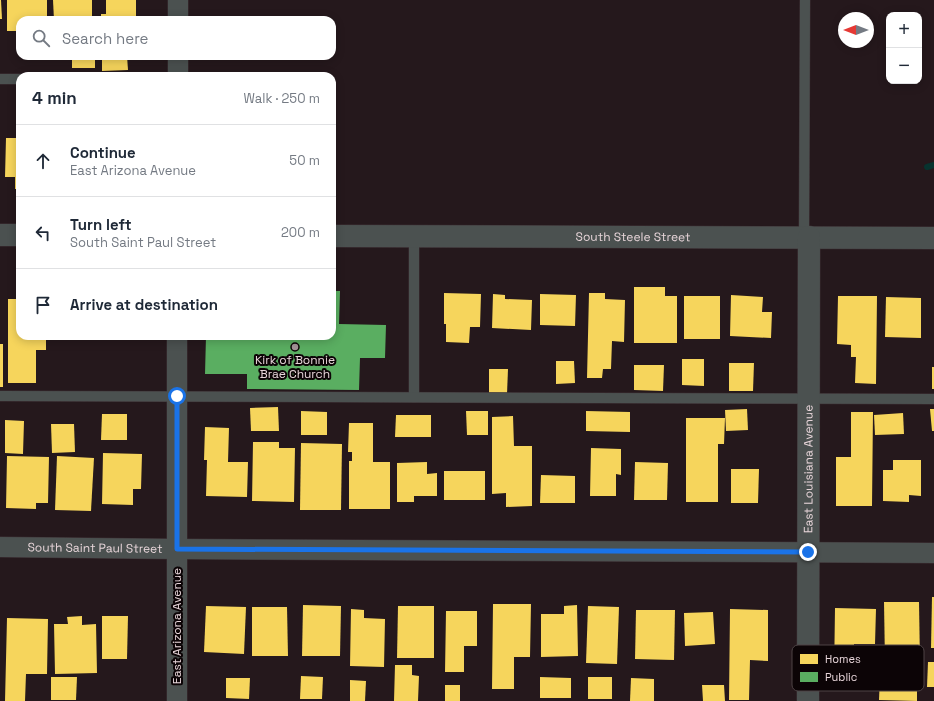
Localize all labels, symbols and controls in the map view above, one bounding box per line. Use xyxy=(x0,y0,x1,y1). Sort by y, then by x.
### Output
north arrow xyxy=(838,12,874,48)
map controls xyxy=(886,12,922,84)
button: + xyxy=(886,12,922,48)
search box xyxy=(16,16,336,60)
icon: search xyxy=(30,27,52,49)
text: Search here xyxy=(62,29,148,48)
button: − xyxy=(886,48,922,84)
text: 4 min xyxy=(32,87,77,109)
text: Walk · 250 m xyxy=(244,90,320,107)
text: Continue xyxy=(70,143,136,162)
icon: ahead xyxy=(32,150,54,172)
text: 50 m xyxy=(289,152,320,169)
text: East Arizona Avenue xyxy=(70,162,196,179)
text: Turn left xyxy=(70,215,132,234)
icon: left xyxy=(32,222,54,244)
text: 200 m xyxy=(281,224,320,241)
street label: South Steele Street xyxy=(576,229,690,245)
text: South Saint Paul Street xyxy=(70,234,216,251)
icon: arrive xyxy=(32,294,54,316)
text: Arrive at destination xyxy=(70,295,218,314)
marker: Kirk of Bonnie Brae Church xyxy=(290,342,300,352)
place label: Kirk of Bonnie Brae Church xyxy=(255,352,335,382)
route start xyxy=(168,387,186,405)
street label: East Louisiana Avenue xyxy=(800,405,817,533)
street label: South Saint Paul Street xyxy=(27,539,163,557)
route end xyxy=(799,543,817,561)
street label: East Arizona Avenue xyxy=(169,568,185,684)
legend xyxy=(792,645,924,691)
text: Homes xyxy=(825,652,861,666)
text: Public xyxy=(825,670,857,684)

